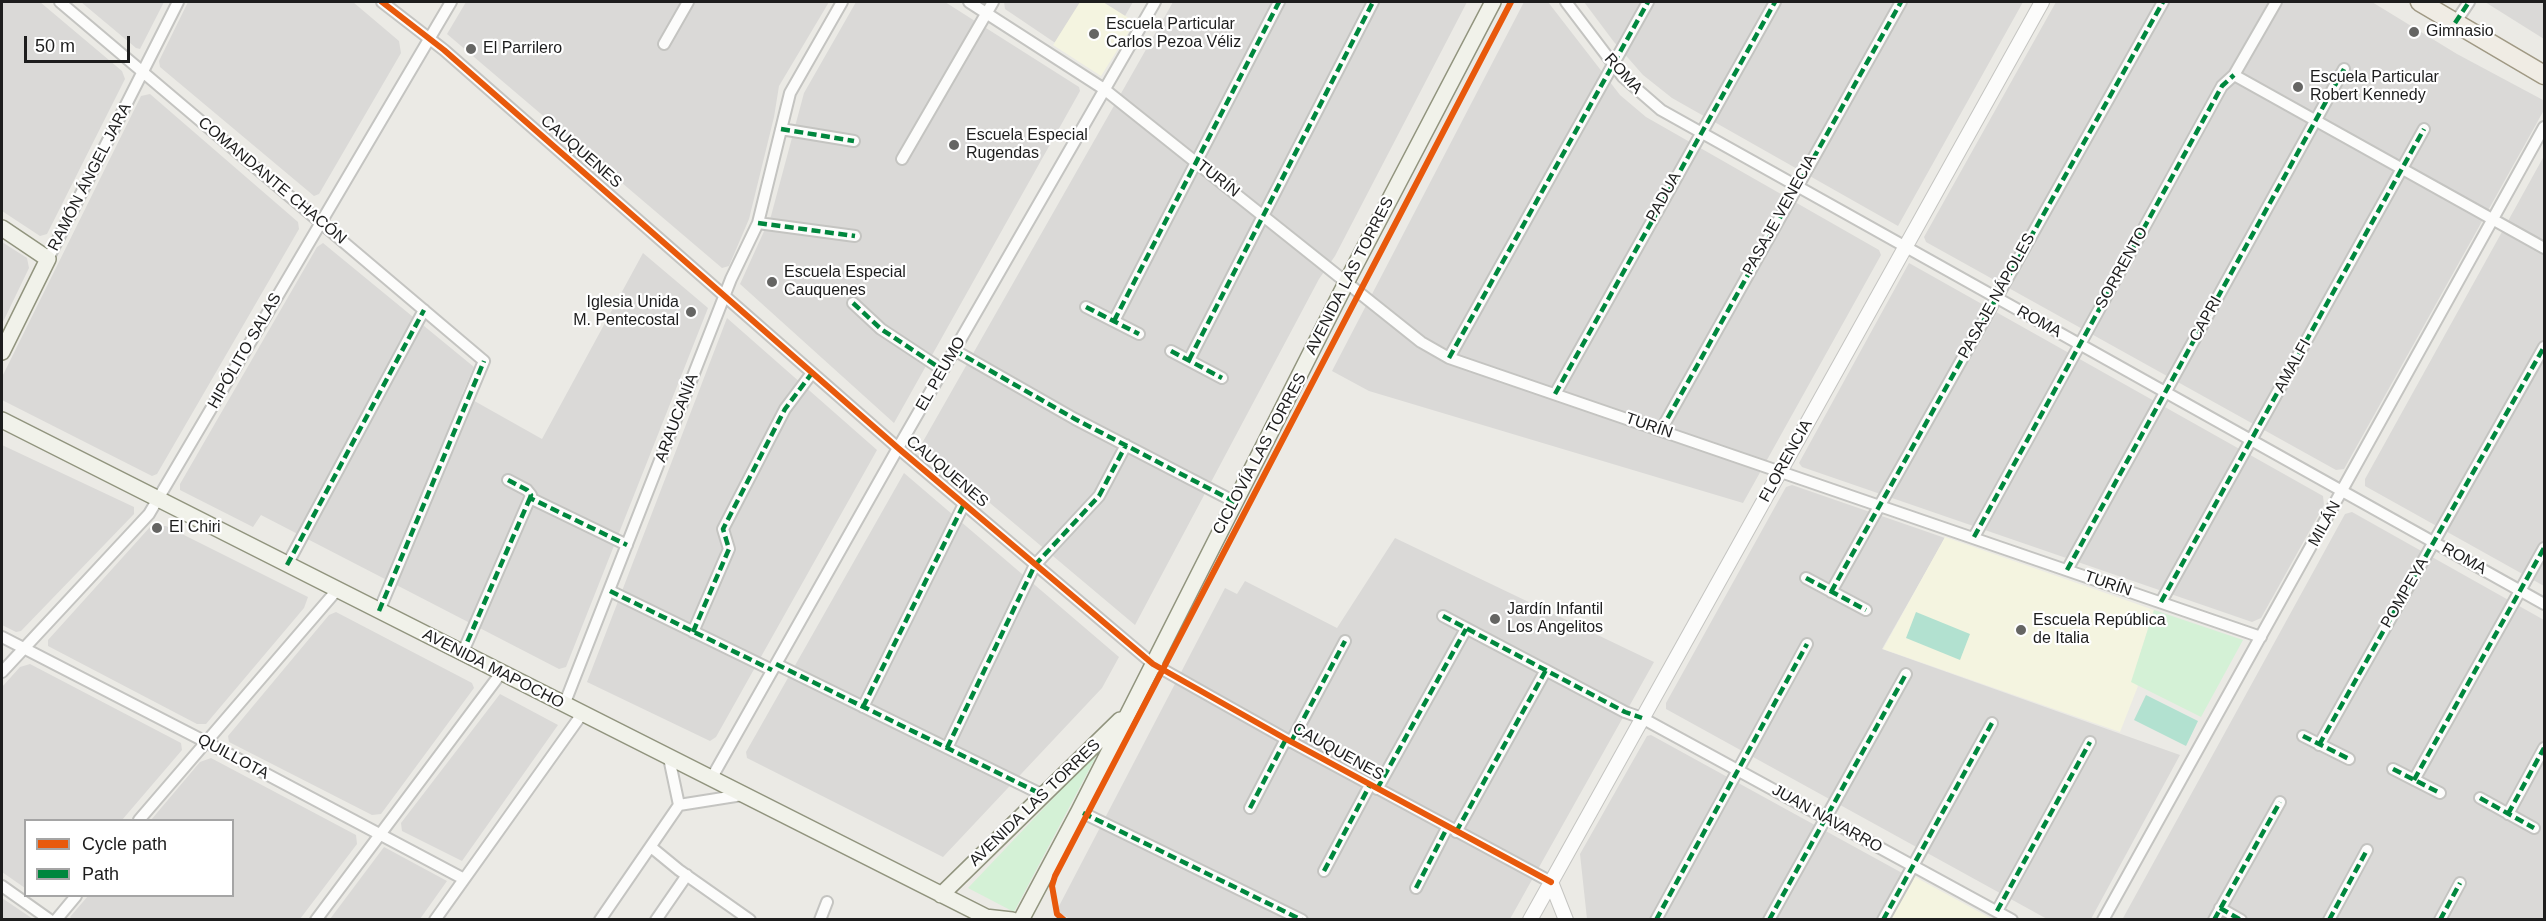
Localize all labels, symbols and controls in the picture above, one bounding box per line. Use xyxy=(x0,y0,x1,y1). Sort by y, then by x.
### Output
place label: Escuela Particular Carlos Pezoa Véliz xyxy=(1106,15,1241,53)
place label: Gimnasio xyxy=(2426,22,2494,42)
scale bar xyxy=(27,24,134,62)
marker: Gimnasio xyxy=(2407,25,2421,39)
marker: Escuela Particular Carlos Pezoa Véliz xyxy=(1087,27,1101,41)
text: 50 m xyxy=(35,36,75,56)
place label: El Parrilero xyxy=(483,39,562,59)
marker: El Parrilero xyxy=(464,42,478,56)
street label: ROMA xyxy=(1600,50,1646,98)
place label: Escuela Particular Robert Kennedy xyxy=(2310,68,2439,106)
marker: Escuela Particular Robert Kennedy xyxy=(2291,80,2305,94)
street label: RAMÓN ÁNGEL JARA xyxy=(44,100,136,254)
street label: CAUQUENES xyxy=(536,112,626,192)
street label: COMANDANTE CHACÓN xyxy=(194,113,350,249)
place label: Escuela Especial Rugendas xyxy=(966,126,1088,164)
marker: Escuela Especial Rugendas xyxy=(947,138,961,152)
street label: PASAJE VENECIA xyxy=(1739,151,1821,279)
street label: TURÍN xyxy=(1193,156,1243,202)
street label: PADUA xyxy=(1643,169,1685,225)
street label: AVENIDA LAS TORRES xyxy=(1302,194,1398,358)
street label: SORRENTO xyxy=(2092,224,2152,312)
street label: PASAJE NÁPOLES xyxy=(1955,230,2039,362)
place label: Escuela Especial Cauquenes xyxy=(784,263,906,301)
marker: Escuela Especial Cauquenes xyxy=(765,275,779,289)
street label: HIPÓLITO SALAS xyxy=(204,290,286,412)
place label: Iglesia Unida M. Pentecostal xyxy=(573,293,679,331)
street label: CAPRI xyxy=(2186,293,2226,345)
street label: ROMA xyxy=(2013,302,2065,342)
marker: Iglesia Unida M. Pentecostal xyxy=(684,305,698,319)
street label: EL PEUMO xyxy=(912,333,970,415)
street label: AMALFI xyxy=(2271,336,2315,396)
street label: CICLOVÍA LAS TORRES xyxy=(1209,370,1311,538)
street label: ARAUCANÍA xyxy=(651,371,703,465)
street label: TURÍN xyxy=(1623,409,1675,443)
street label: FLORENCIA xyxy=(1755,416,1817,506)
street label: CAUQUENES xyxy=(902,432,992,512)
street label: MILÁN xyxy=(2305,498,2345,550)
place label: El Chiri xyxy=(169,518,221,538)
marker: El Chiri xyxy=(150,521,164,535)
street label: ROMA xyxy=(2438,539,2490,579)
street label: POMPEYA xyxy=(2377,554,2433,632)
street label: TURÍN xyxy=(2082,567,2134,601)
place label: Jardín Infantil Los Angelitos xyxy=(1507,600,1603,638)
place label: Escuela República de Italia xyxy=(2033,611,2166,649)
marker: Jardín Infantil Los Angelitos xyxy=(1488,612,1502,626)
marker: Escuela República de Italia xyxy=(2014,623,2028,637)
street label: AVENIDA MAPOCHO xyxy=(419,625,567,713)
street label: CAUQUENES xyxy=(1289,719,1387,785)
street label: QUILLOTA xyxy=(194,730,272,784)
street label: AVENIDA LAS TORRES xyxy=(966,735,1104,871)
street label: JUAN NAVARRO xyxy=(1769,781,1885,857)
legend xyxy=(24,819,234,897)
text: Cycle path xyxy=(82,834,167,854)
text: Path xyxy=(82,864,119,884)

